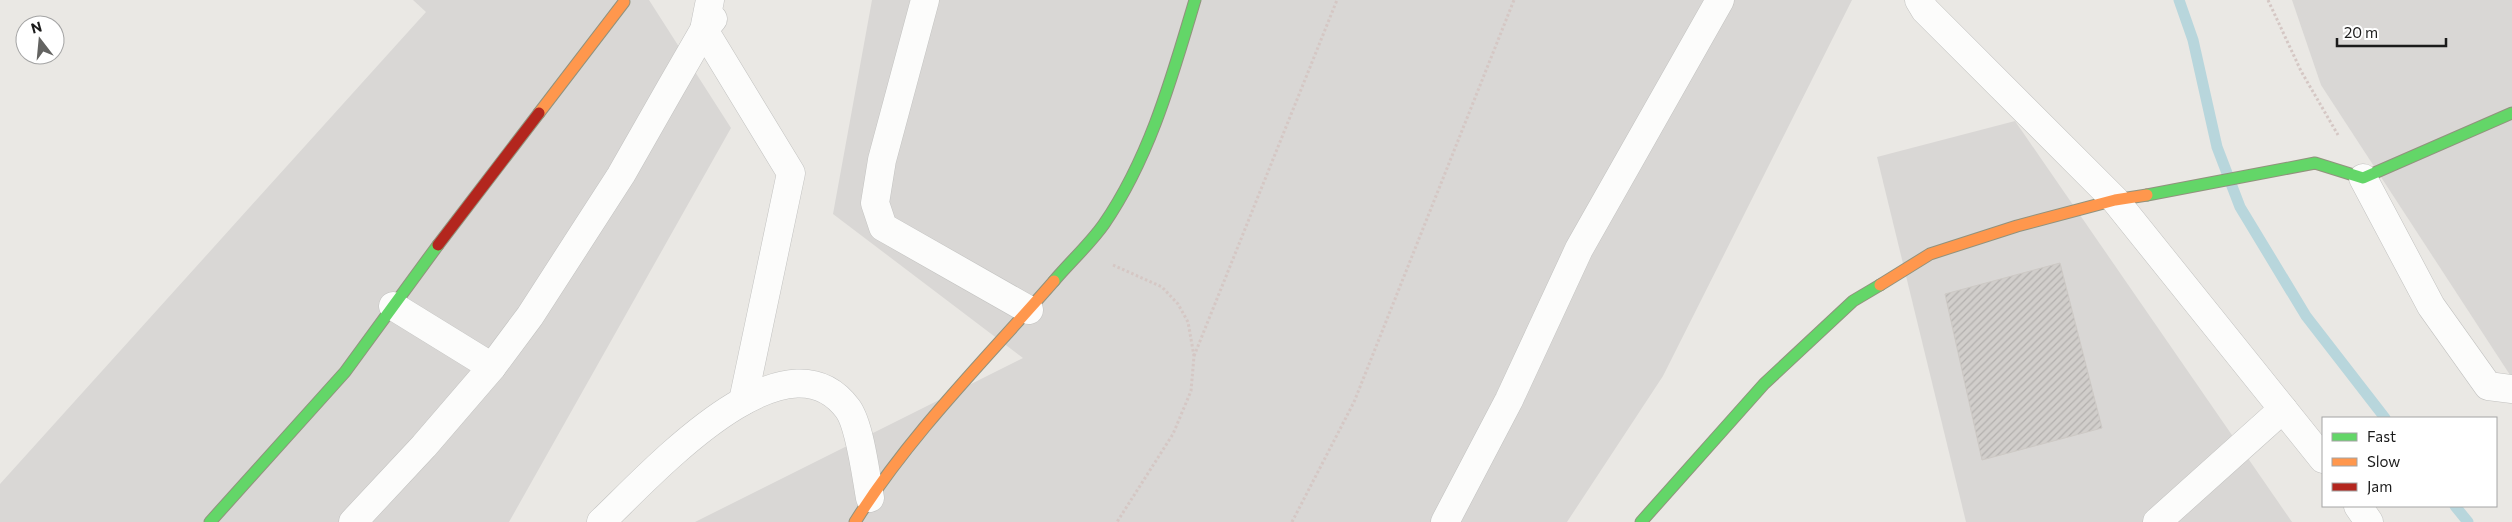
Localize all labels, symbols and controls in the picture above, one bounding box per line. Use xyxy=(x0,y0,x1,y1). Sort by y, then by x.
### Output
north arrow xyxy=(15,15,65,65)
scale bar xyxy=(2337,15,2446,47)
text: N xyxy=(29,17,44,37)
text: 20 m xyxy=(2344,23,2378,41)
legend xyxy=(2322,417,2497,507)
text: Fast xyxy=(2367,427,2396,445)
text: Slow xyxy=(2367,452,2400,470)
text: Jam xyxy=(2367,477,2392,495)

